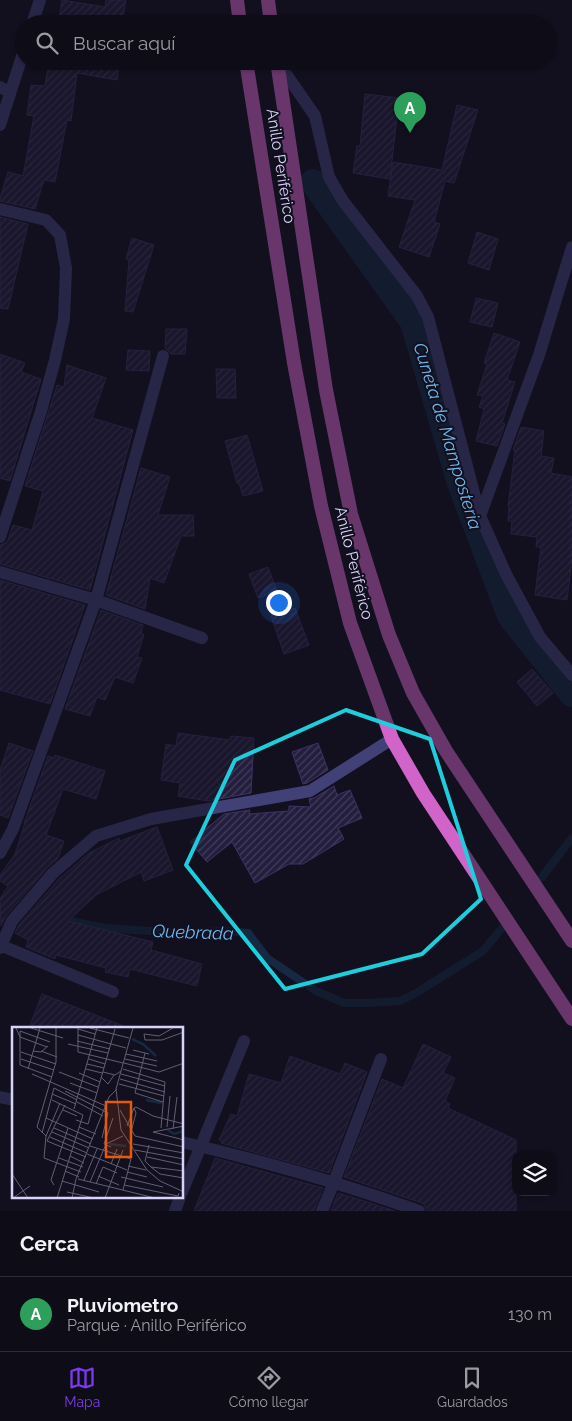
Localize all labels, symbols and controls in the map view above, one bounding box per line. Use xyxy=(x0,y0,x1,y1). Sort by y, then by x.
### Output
search box xyxy=(15,15,557,70)
icon: search xyxy=(33,29,61,57)
text: Buscar aquí xyxy=(73,32,175,54)
pin: A xyxy=(394,92,426,133)
street label: Anillo Periférico xyxy=(263,107,299,225)
water label: Cuneta de Mamposteria xyxy=(410,340,487,532)
street label: Anillo Periférico xyxy=(331,504,377,622)
your location xyxy=(266,590,292,616)
water label: Quebrada xyxy=(152,920,234,944)
inset map xyxy=(12,1027,184,1198)
map controls xyxy=(512,1151,557,1196)
button: layers xyxy=(512,1151,557,1196)
text: Cerca xyxy=(20,1231,79,1256)
text: Pluviometro xyxy=(67,1294,178,1316)
text: A xyxy=(31,1305,41,1324)
text: 130 m xyxy=(508,1305,552,1324)
text: Parque · Anillo Periférico xyxy=(67,1316,246,1335)
tab: Mapa xyxy=(64,1364,100,1410)
tab: Cómo llegar xyxy=(229,1364,309,1410)
tab: Guardados xyxy=(437,1364,508,1410)

